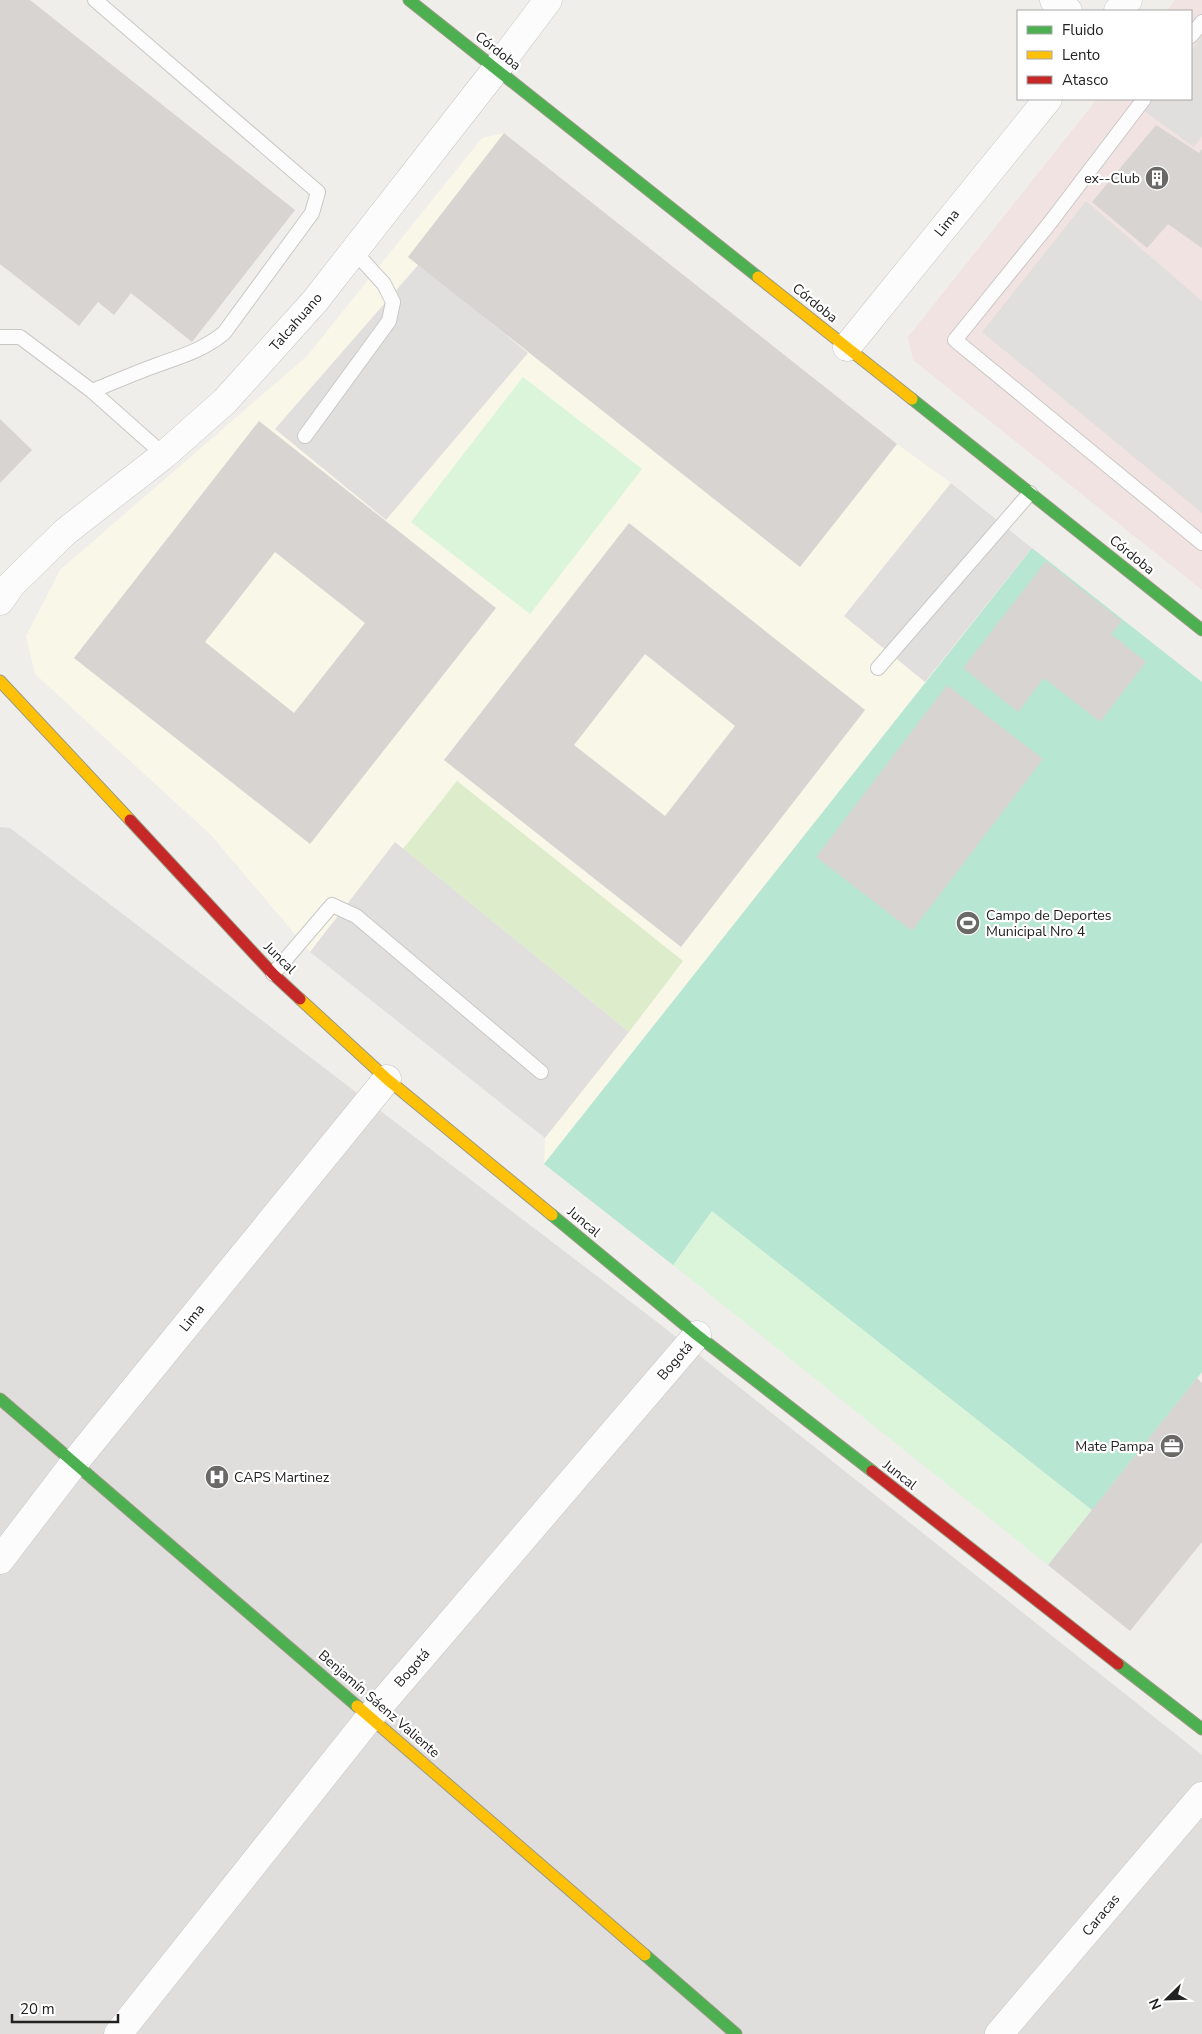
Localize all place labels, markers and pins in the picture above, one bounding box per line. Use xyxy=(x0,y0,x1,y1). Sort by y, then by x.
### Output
building icon: ex--Club xyxy=(1144,165,1170,191)
place label: ex--Club xyxy=(1084,169,1140,188)
place label: Campo de Deportes Municipal Nro 4 xyxy=(986,906,1112,941)
sports icon: Campo de Deportes Municipal Nro 4 xyxy=(955,910,981,936)
office icon: Mate Pampa xyxy=(1159,1433,1185,1459)
place label: Mate Pampa xyxy=(1075,1437,1154,1456)
hospital icon: CAPS Martinez xyxy=(204,1464,230,1490)
place label: CAPS Martinez xyxy=(234,1468,330,1487)

